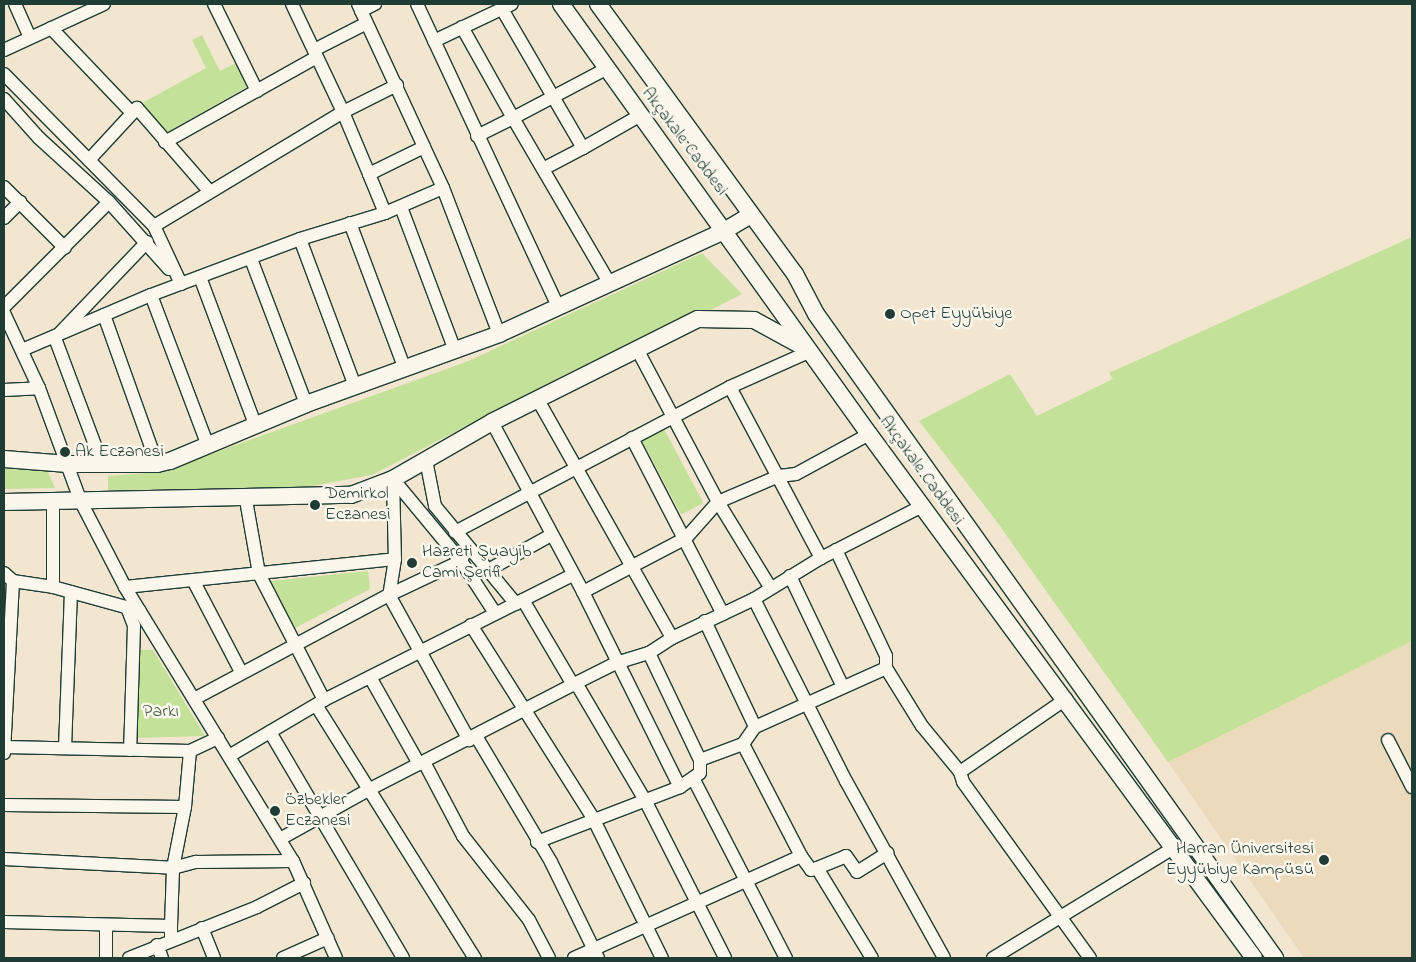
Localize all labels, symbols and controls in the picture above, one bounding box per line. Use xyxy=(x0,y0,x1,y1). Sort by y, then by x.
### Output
street label: Akçakale Caddesi xyxy=(636,84,732,200)
place label: Opet Eyyübiye xyxy=(900,303,1012,325)
marker: Opet Eyyübiye xyxy=(884,308,896,320)
street label: Akçakale Caddesi xyxy=(874,412,968,530)
place label: Ak Eczanesi xyxy=(75,441,164,463)
marker: Ak Eczanesi xyxy=(59,446,71,458)
place label: Demirkol Eczanesi xyxy=(325,484,391,526)
marker: Demirkol Eczanesi xyxy=(309,499,321,511)
place label: Hazreti Şuayib Cami Şerifi xyxy=(422,542,531,584)
marker: Hazreti Şuayib Cami Şerifi xyxy=(406,557,418,569)
park label: Parkı xyxy=(143,701,179,723)
place label: Özbekler Eczanesi xyxy=(285,790,351,832)
marker: Özbekler Eczanesi xyxy=(269,805,281,817)
place label: Harran Üniversitesi Eyyübiye Kampüsü xyxy=(1166,839,1314,882)
marker: Harran Üniversitesi Eyyübiye Kampüsü xyxy=(1318,854,1330,866)

